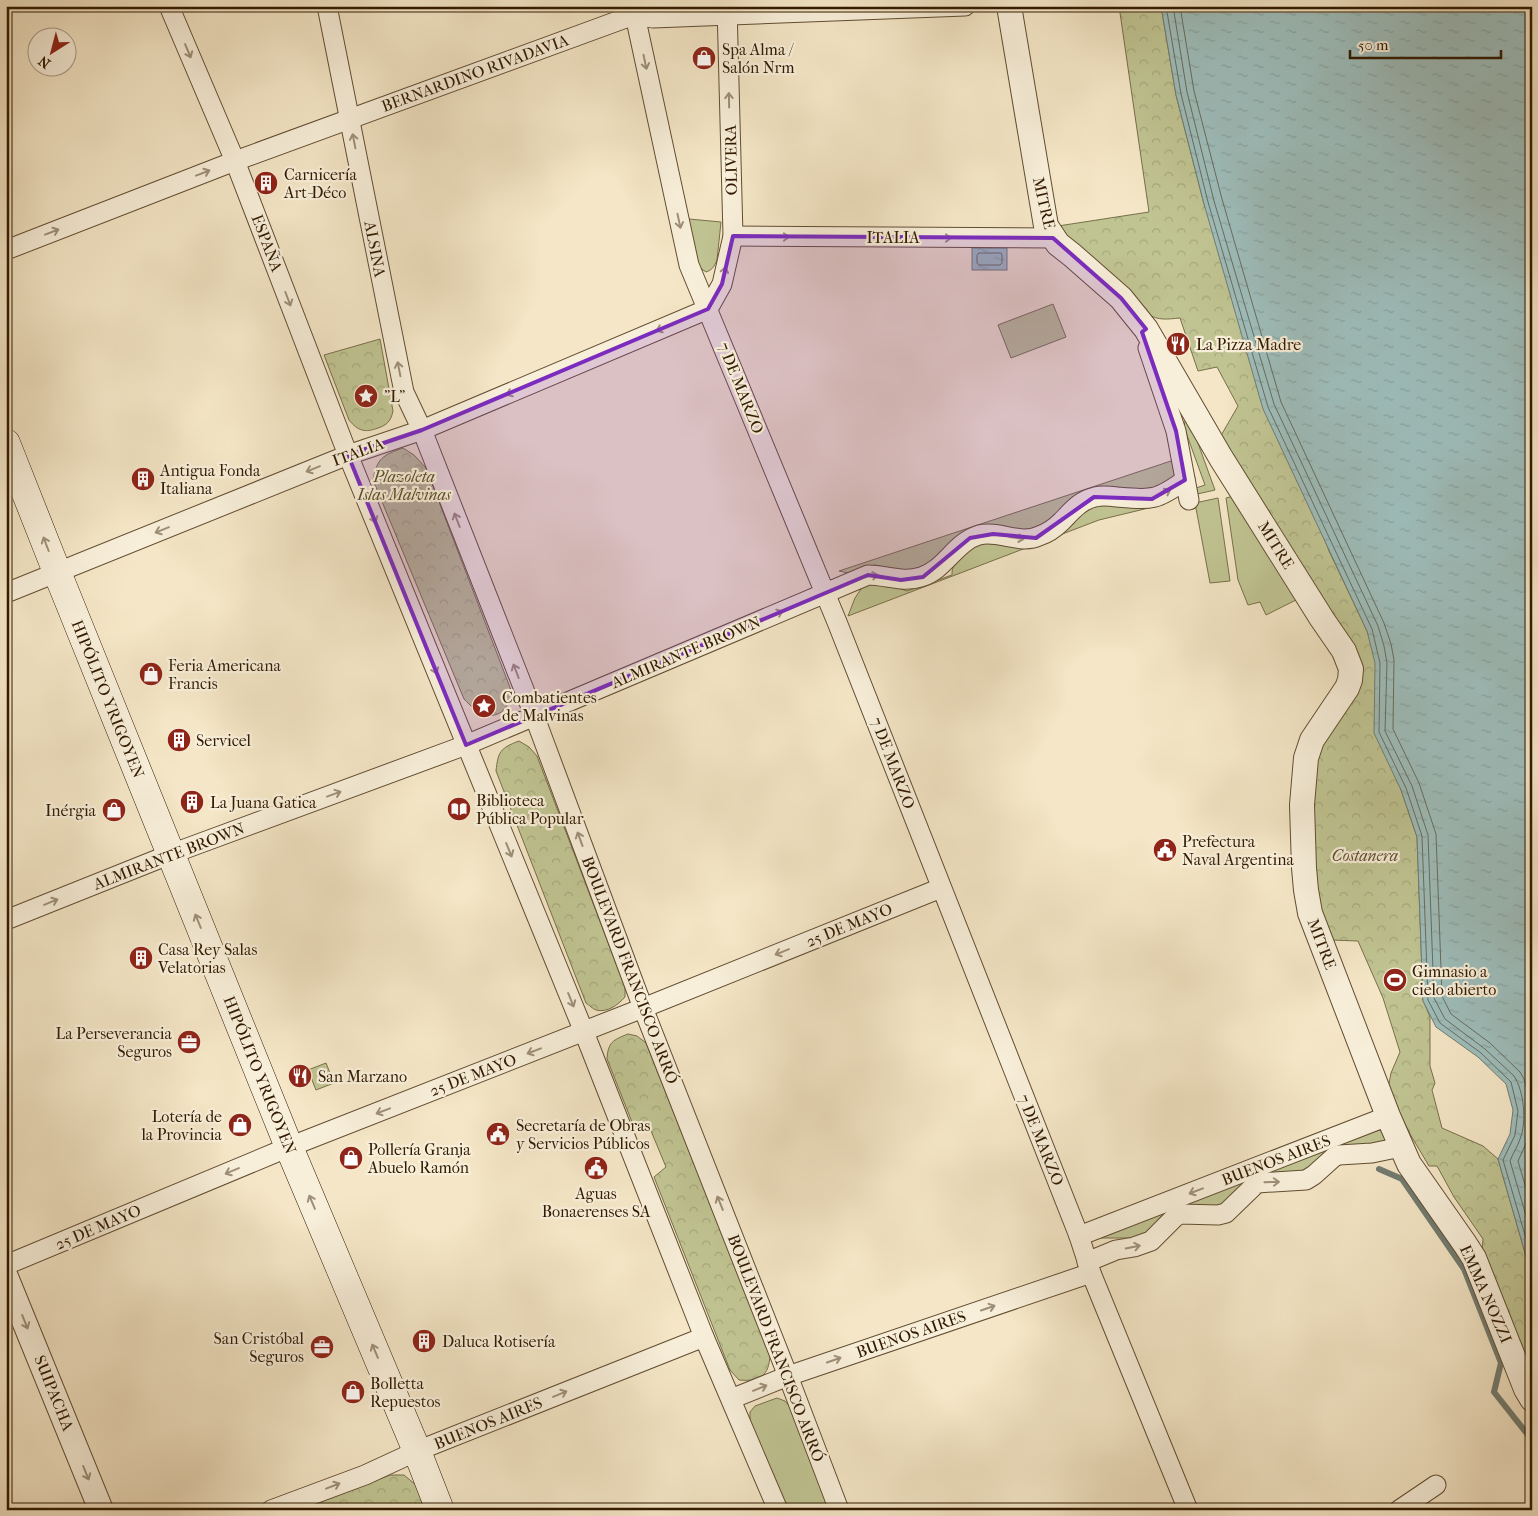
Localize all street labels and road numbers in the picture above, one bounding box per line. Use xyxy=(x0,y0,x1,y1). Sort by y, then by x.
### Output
street label: BERNARDINO RIVADAVIA xyxy=(379,30,572,116)
street label: OLIVERA xyxy=(721,124,741,195)
street label: MITRE xyxy=(1029,175,1059,231)
street label: ESPAÑA xyxy=(247,212,287,275)
street label: ALSINA xyxy=(360,218,390,279)
street label: ITALIA xyxy=(866,228,920,247)
street label: 7 DE MARZO xyxy=(714,340,768,436)
street label: ITALIA xyxy=(330,434,387,470)
street label: MITRE xyxy=(1254,517,1298,573)
street label: ALMIRANTE BROWN xyxy=(607,612,764,692)
street label: HIPÓLITO YRIGOYEN xyxy=(68,617,149,781)
street label: 7 DE MARZO xyxy=(867,715,919,811)
street label: ALMIRANTE BROWN xyxy=(90,818,247,894)
street label: BOULEVARD FRANCISCO ARRÓ xyxy=(578,853,683,1086)
street label: 25 DE MAYO xyxy=(803,899,895,951)
street label: MITRE xyxy=(1304,916,1340,972)
street label: HIPÓLITO YRIGOYEN xyxy=(220,993,301,1157)
street label: 25 DE MAYO xyxy=(427,1050,519,1100)
street label: 7 DE MARZO xyxy=(1014,1092,1068,1188)
street label: BUENOS AIRES xyxy=(1219,1131,1333,1189)
street label: 25 DE MAYO xyxy=(52,1200,144,1254)
street label: BOULEVARD FRANCISCO ARRÓ xyxy=(724,1231,829,1464)
street label: EMMA NOZZI xyxy=(1456,1242,1516,1346)
street label: BUENOS AIRES xyxy=(854,1306,968,1362)
street label: SUIPACHA xyxy=(30,1352,78,1434)
street label: BUENOS AIRES xyxy=(431,1393,545,1453)

